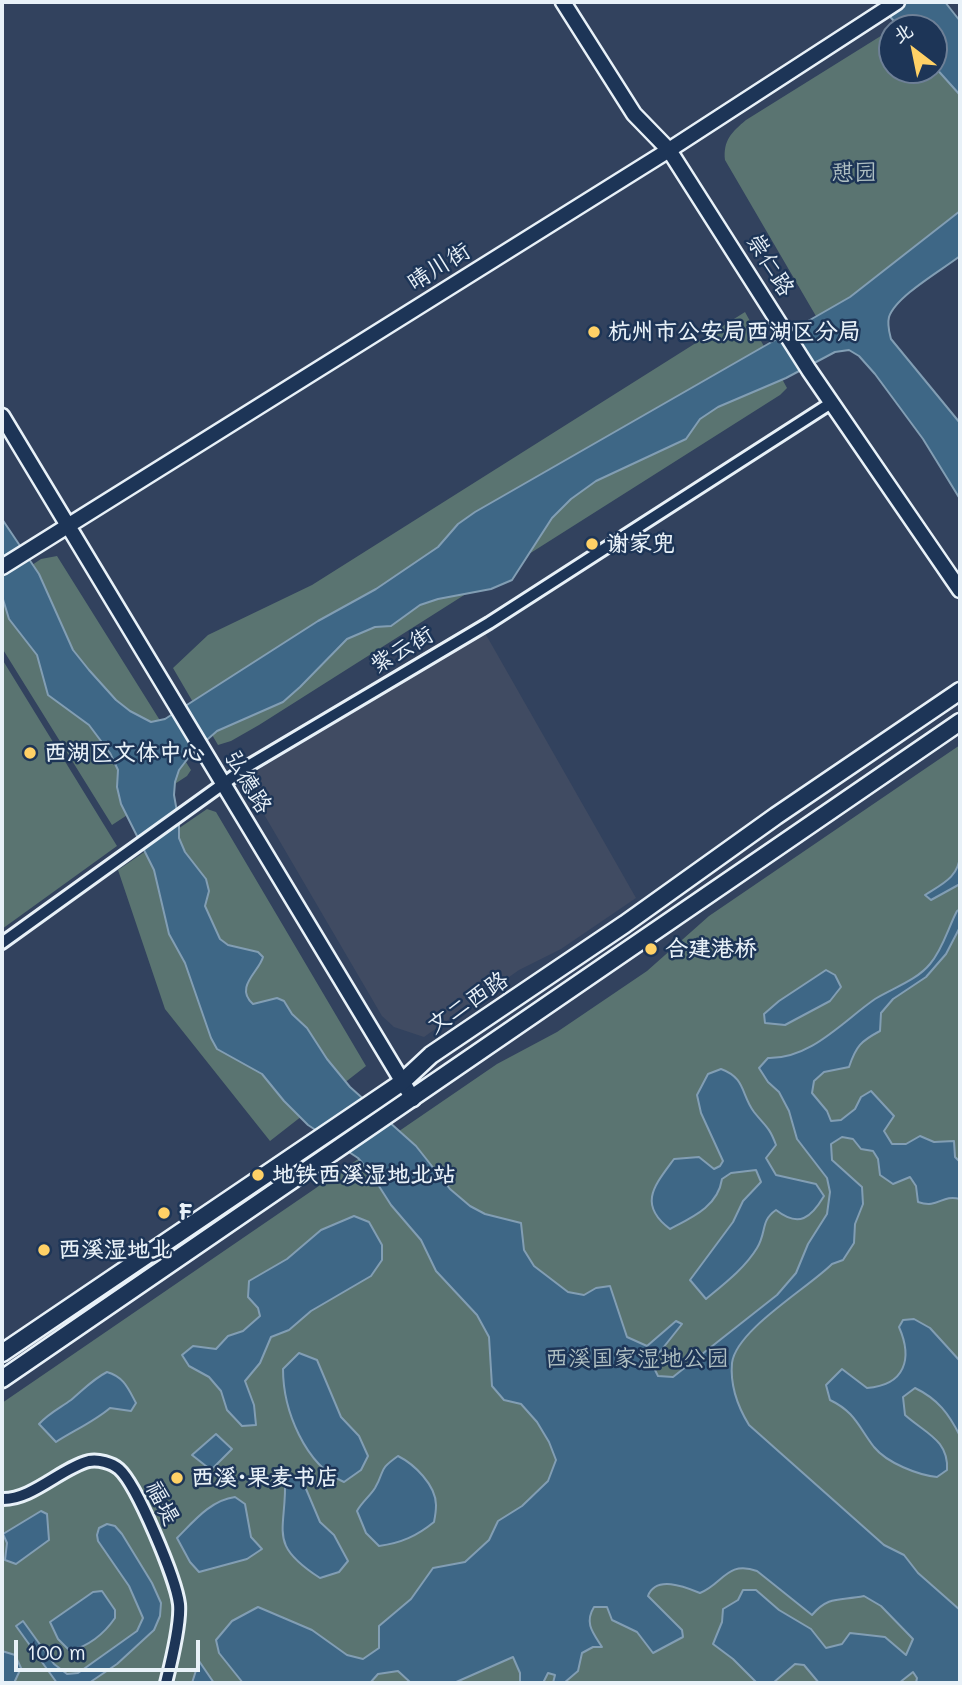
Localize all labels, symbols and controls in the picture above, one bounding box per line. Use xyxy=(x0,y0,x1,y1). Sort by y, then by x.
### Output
north arrow xyxy=(878,14,948,84)
text: 北 xyxy=(888,17,917,48)
park label: 憇园 xyxy=(831,159,877,187)
street label: 崇仁路 xyxy=(740,228,800,302)
street label: 晴川街 xyxy=(402,237,476,297)
place label: 杭州市公安局西湖区分局 xyxy=(608,318,861,346)
marker: 杭州市公安局西湖区分局 xyxy=(586,324,602,340)
place label: 谢家兜 xyxy=(606,530,675,558)
marker: 谢家兜 xyxy=(584,536,600,552)
street label: 紫云街 xyxy=(365,620,439,680)
place label: 西湖区文体中心 xyxy=(44,739,205,767)
marker: 西湖区文体中心 xyxy=(22,745,38,761)
street label: 弘德路 xyxy=(218,745,278,819)
place label: 合建港桥 xyxy=(665,935,757,963)
marker: 合建港桥 xyxy=(643,941,659,957)
street label: 文二西路 xyxy=(422,966,514,1040)
place label: 地铁西溪湿地北站 xyxy=(272,1161,456,1189)
marker: 地铁西溪湿地北站 xyxy=(250,1167,266,1183)
place label: F xyxy=(178,1199,193,1227)
marker: F xyxy=(156,1205,172,1221)
place label: 西溪湿地北 xyxy=(58,1236,173,1264)
marker: 西溪湿地北 xyxy=(36,1242,52,1258)
park label: 西溪国家湿地公园 xyxy=(545,1345,729,1373)
place label: 西溪·果麦书店 xyxy=(191,1464,339,1492)
marker: 西溪·果麦书店 xyxy=(169,1470,185,1486)
street label: 福堤 xyxy=(139,1476,185,1530)
scale bar xyxy=(18,1626,203,1670)
text: 100 m xyxy=(27,1638,86,1665)

